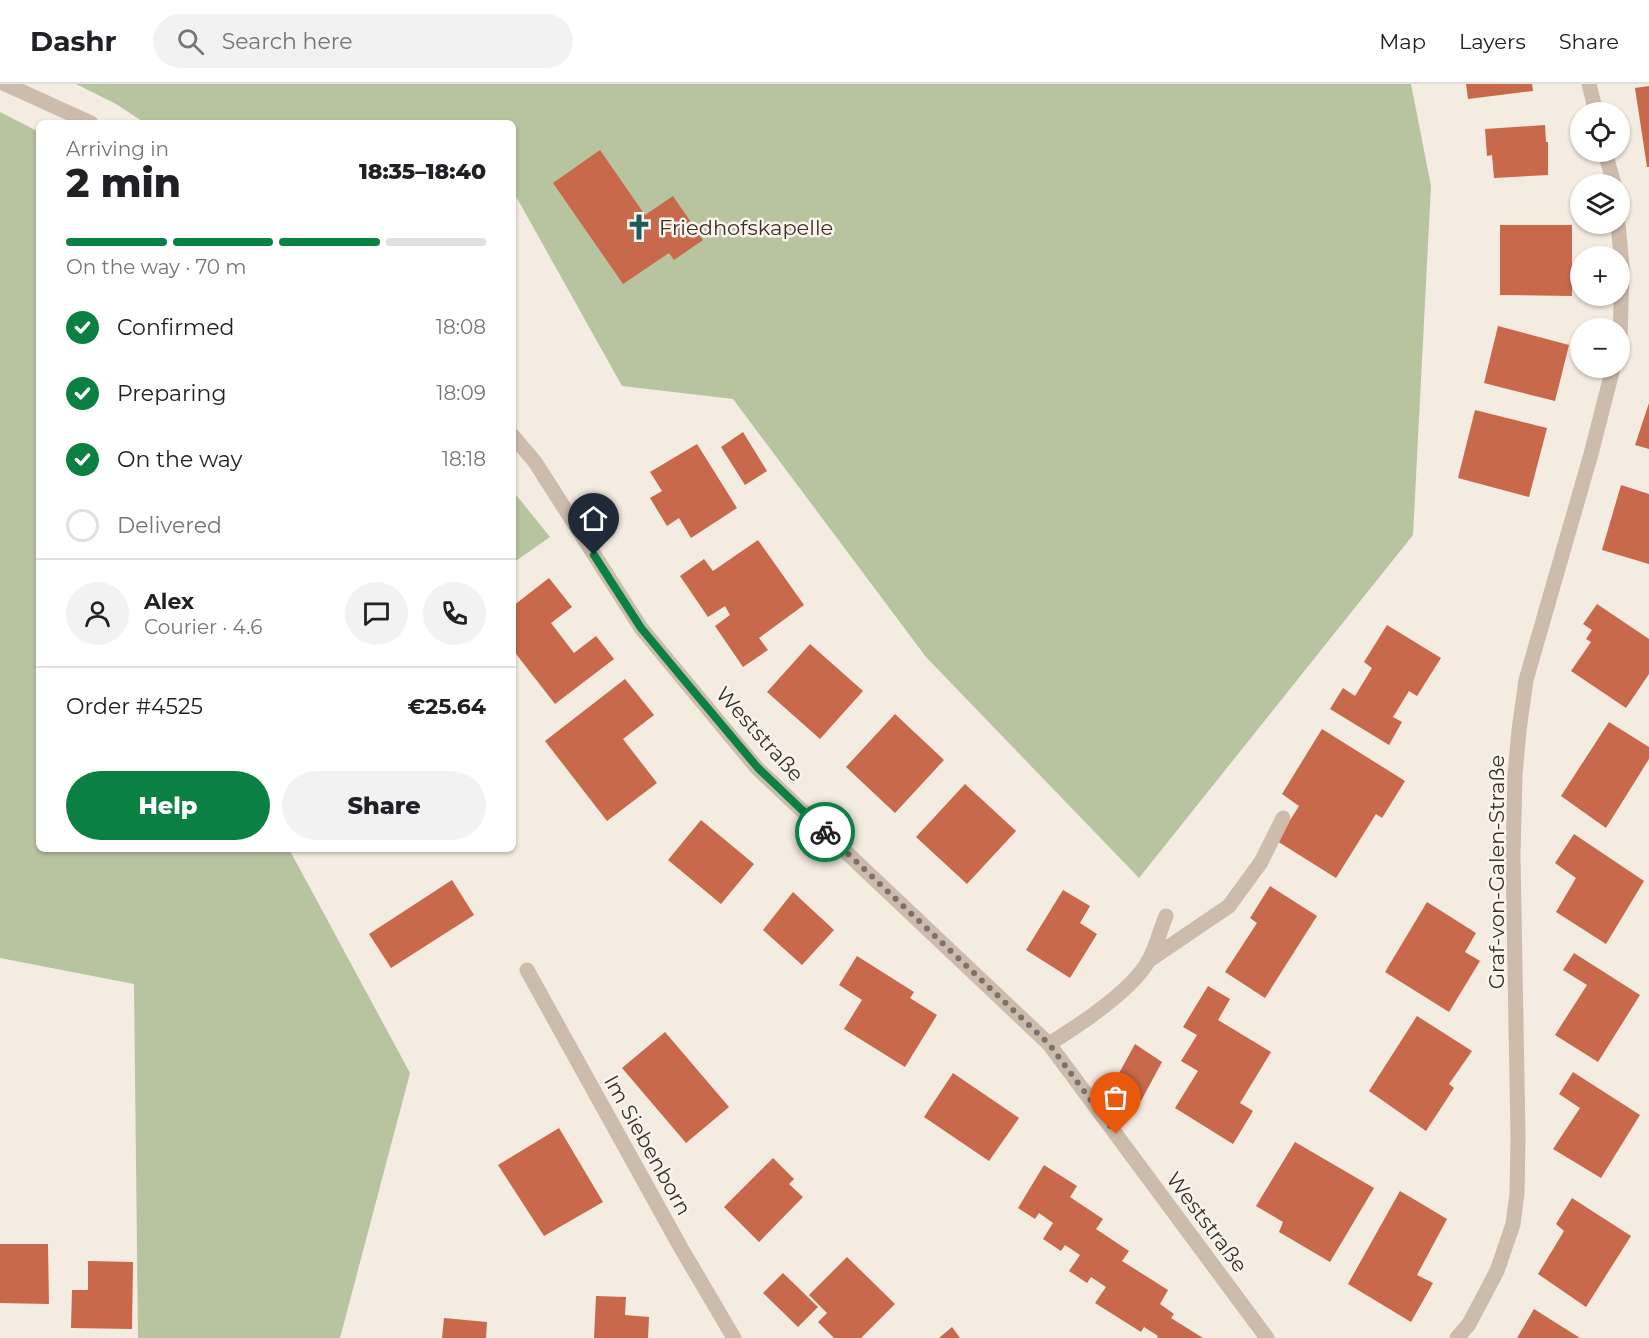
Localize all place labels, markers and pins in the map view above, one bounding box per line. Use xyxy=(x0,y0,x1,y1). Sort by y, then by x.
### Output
church icon: Friedhofskapelle xyxy=(624,212,654,242)
place label: Friedhofskapelle xyxy=(659,215,833,240)
pin xyxy=(568,493,619,555)
pin xyxy=(1090,1072,1141,1134)

